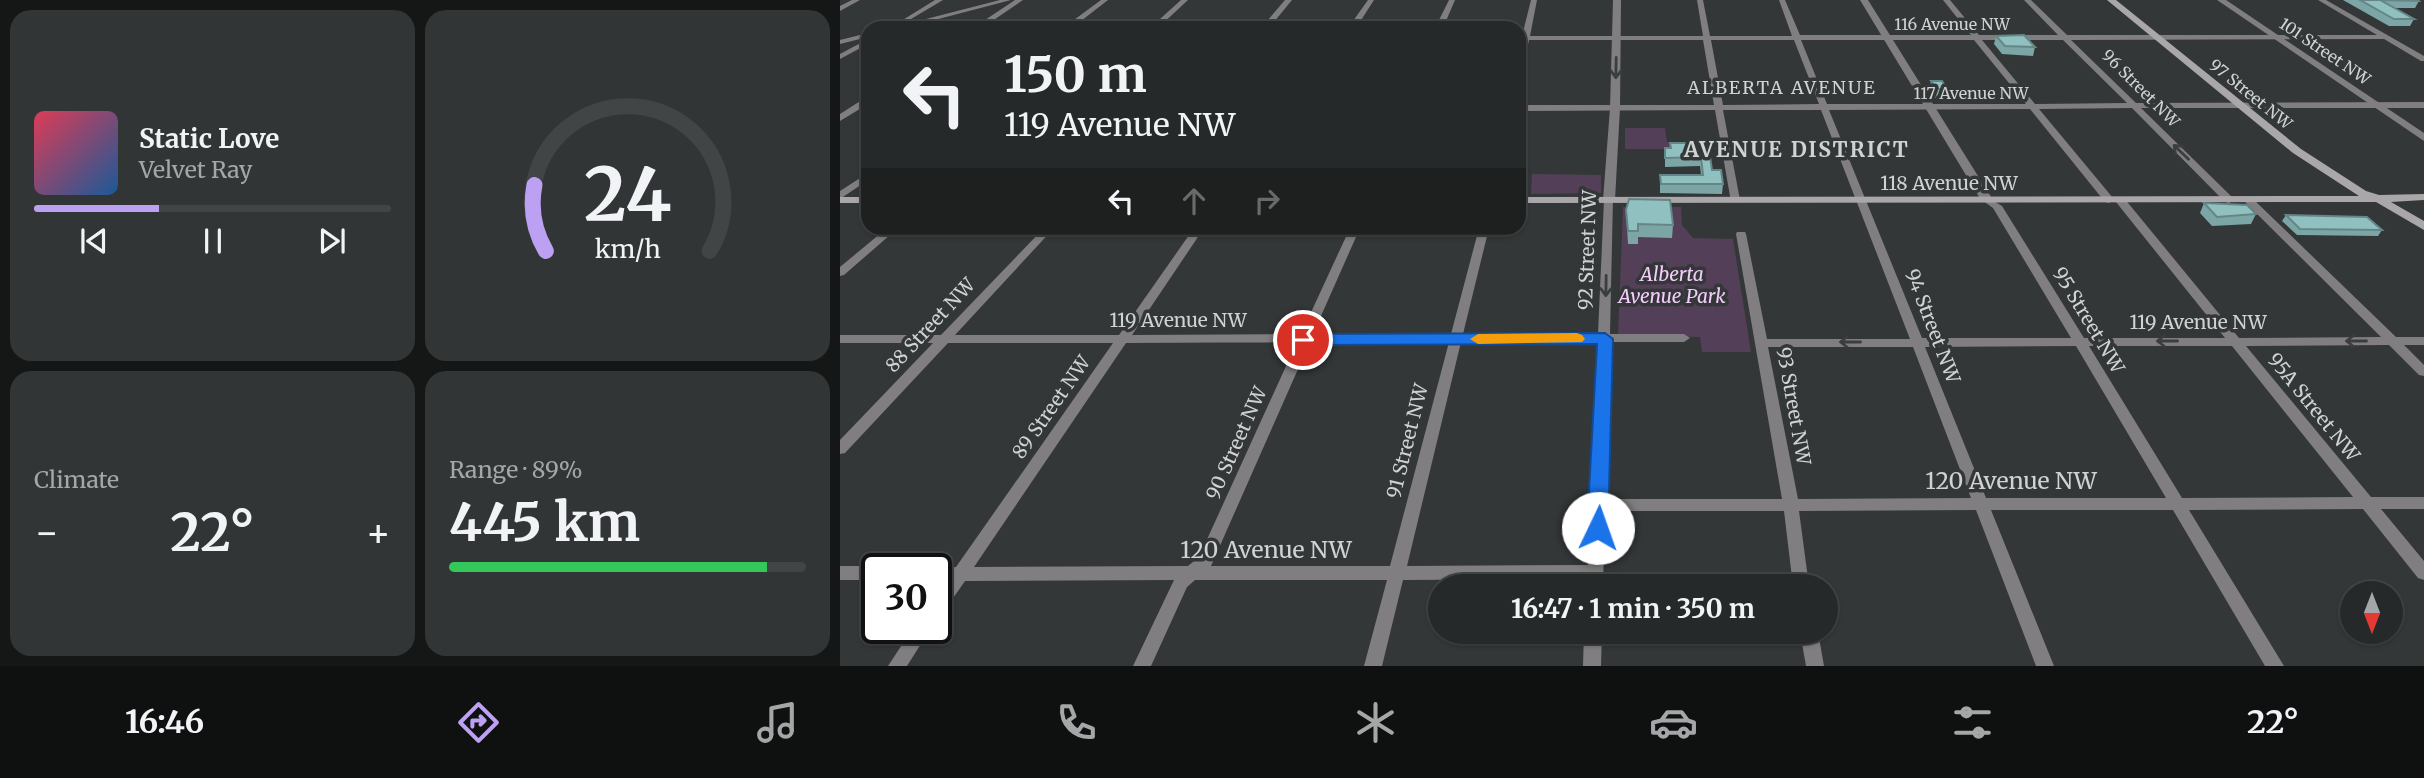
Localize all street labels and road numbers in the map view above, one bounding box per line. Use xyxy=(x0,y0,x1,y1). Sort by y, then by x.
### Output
street label: 101 Street NW xyxy=(2276,13,2375,89)
street label: 116 Avenue NW xyxy=(1894,14,2011,34)
street label: 96 Street NW xyxy=(2098,45,2185,132)
street label: 97 Street NW xyxy=(2206,55,2297,134)
street label: 117 Avenue NW xyxy=(1914,83,2029,103)
street label: 118 Avenue NW xyxy=(1880,171,2019,195)
street label: 92 Street NW xyxy=(1573,189,1601,310)
street label: 95 Street NW xyxy=(2048,262,2131,378)
street label: 94 Street NW xyxy=(1900,265,1966,388)
street label: 88 Street NW xyxy=(880,272,981,377)
street label: 119 Avenue NW xyxy=(1109,308,1248,332)
street label: 119 Avenue NW xyxy=(2129,310,2268,334)
street label: 93 Street NW xyxy=(1772,345,1816,468)
street label: 95A Street NW xyxy=(2263,348,2366,467)
street label: 89 Street NW xyxy=(1007,350,1096,463)
street label: 91 Street NW xyxy=(1381,380,1433,501)
street label: 90 Street NW xyxy=(1200,382,1272,503)
street label: 120 Avenue NW xyxy=(1925,466,2098,495)
street label: 120 Avenue NW xyxy=(1180,535,1353,564)

